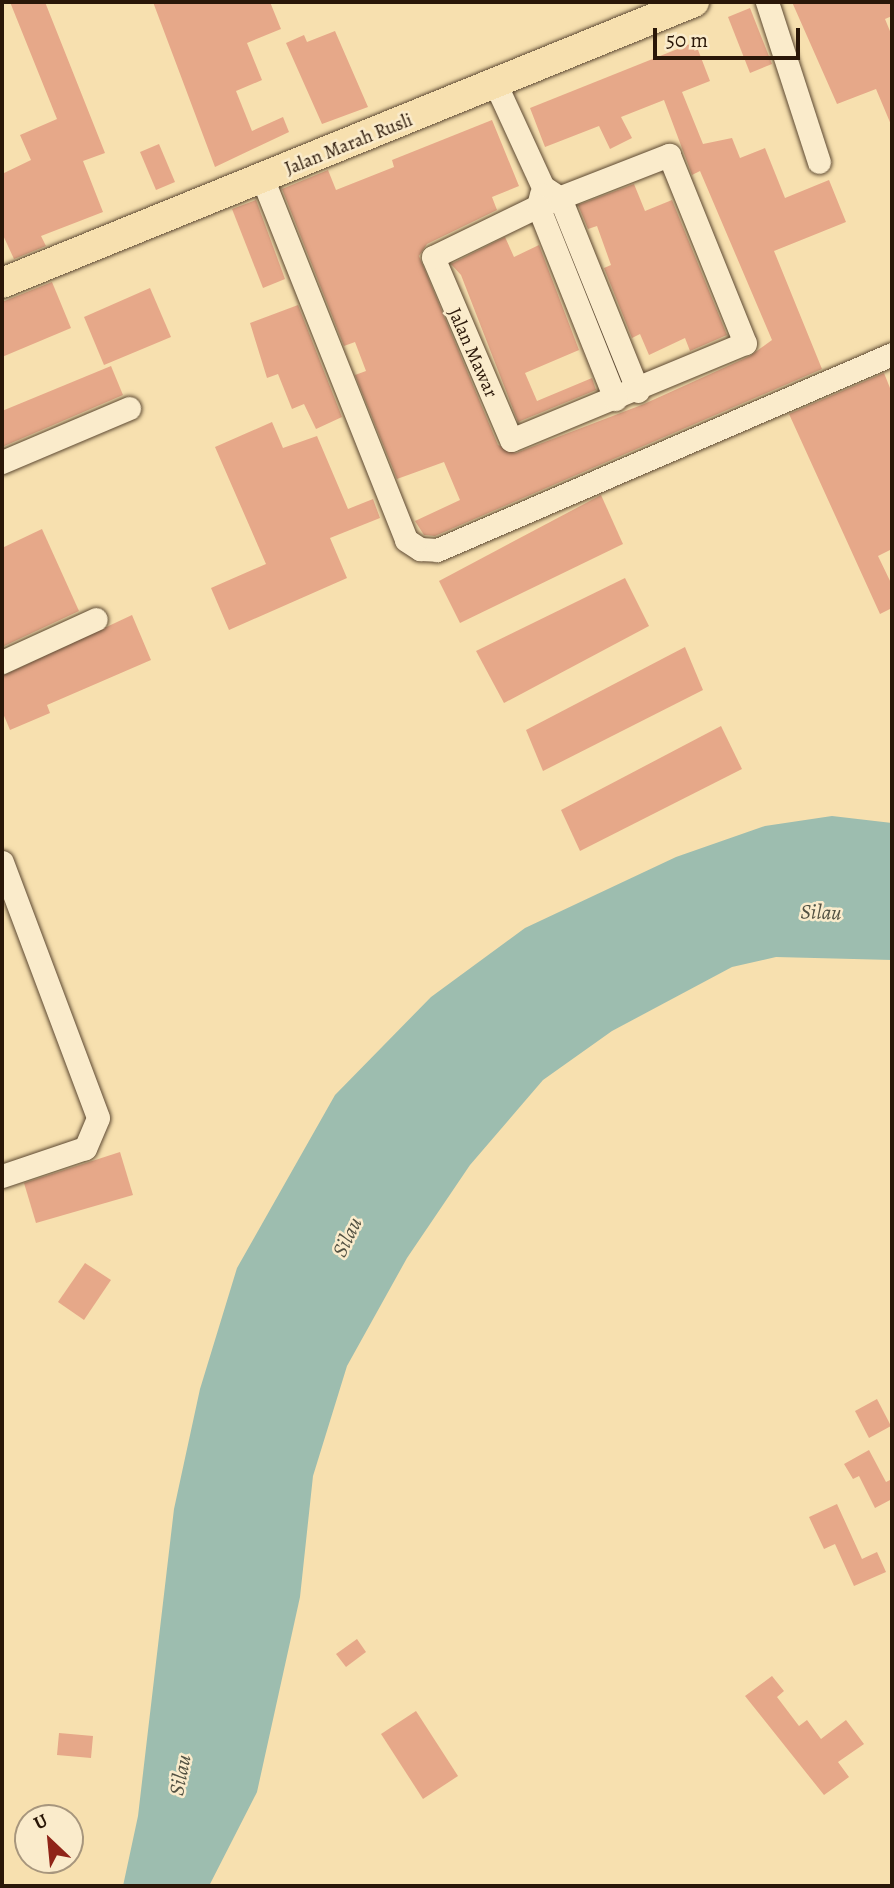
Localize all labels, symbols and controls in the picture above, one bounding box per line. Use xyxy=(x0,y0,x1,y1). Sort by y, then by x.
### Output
scale bar xyxy=(656,14,803,58)
text: 50 m xyxy=(666,26,708,54)
street label: Jalan Marah Rusli xyxy=(282,109,416,181)
street label: Jalan Mawar xyxy=(442,305,502,401)
water label: Silau xyxy=(800,899,842,925)
water label: Silau xyxy=(327,1213,367,1261)
water label: Silau xyxy=(164,1752,196,1798)
north arrow xyxy=(14,1804,84,1874)
text: U xyxy=(29,1808,52,1836)

